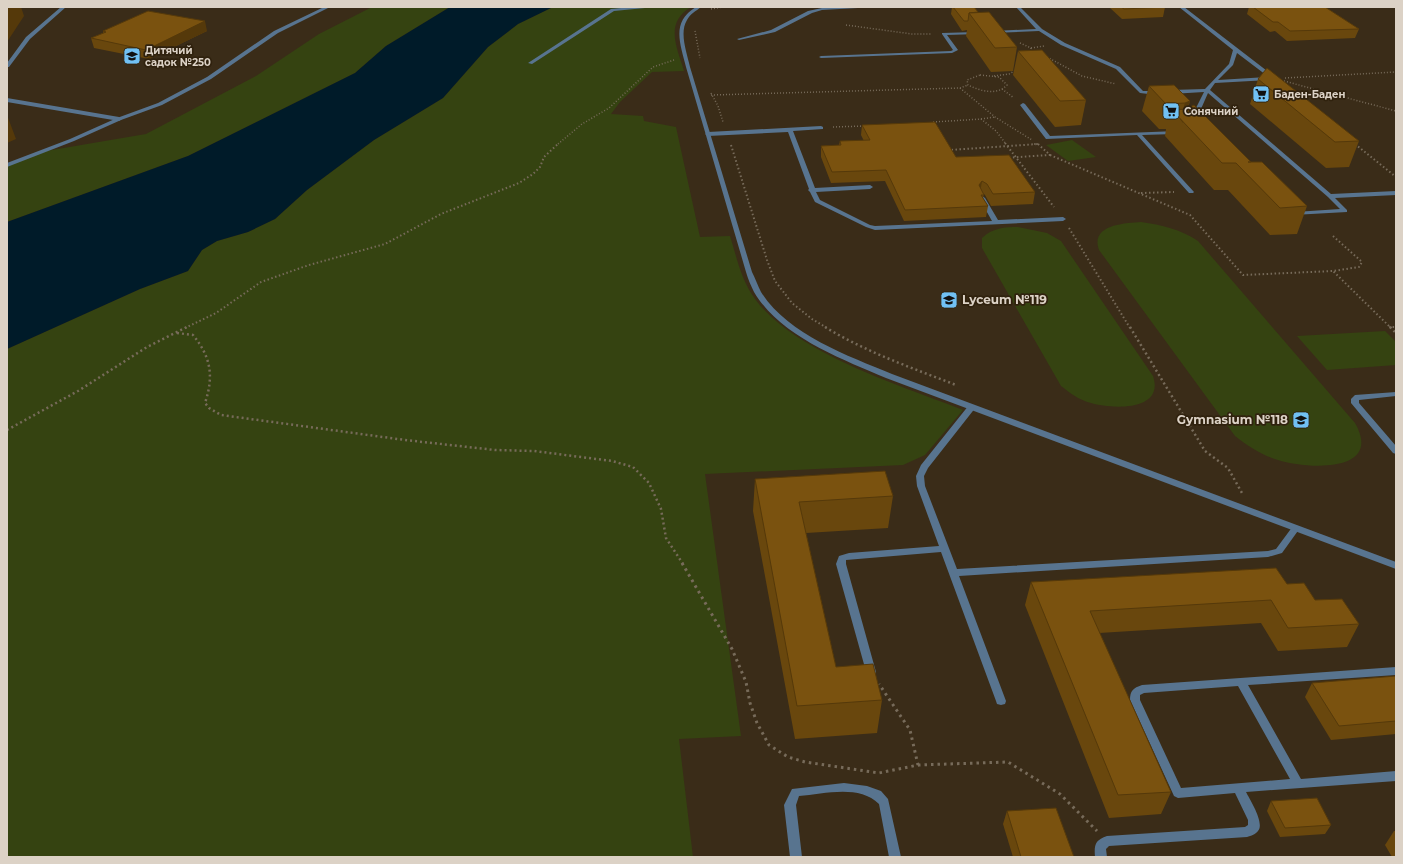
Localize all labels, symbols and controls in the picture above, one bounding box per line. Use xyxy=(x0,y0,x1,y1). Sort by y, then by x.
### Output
place label: Дитячий садок №250 xyxy=(145,44,211,69)
school or university icon: Дитячий садок №250 xyxy=(122,46,142,66)
supermarket icon: Баден-Баден xyxy=(1251,84,1271,104)
place label: Баден-Баден xyxy=(1274,88,1346,101)
supermarket icon: Сонячний xyxy=(1161,101,1181,121)
place label: Сонячний xyxy=(1184,105,1238,118)
school or university icon: Lyceum №119 xyxy=(939,290,959,310)
place label: Lyceum №119 xyxy=(962,292,1047,307)
school or university icon: Gymnasium №118 xyxy=(1291,410,1311,430)
place label: Gymnasium №118 xyxy=(1177,412,1288,427)

